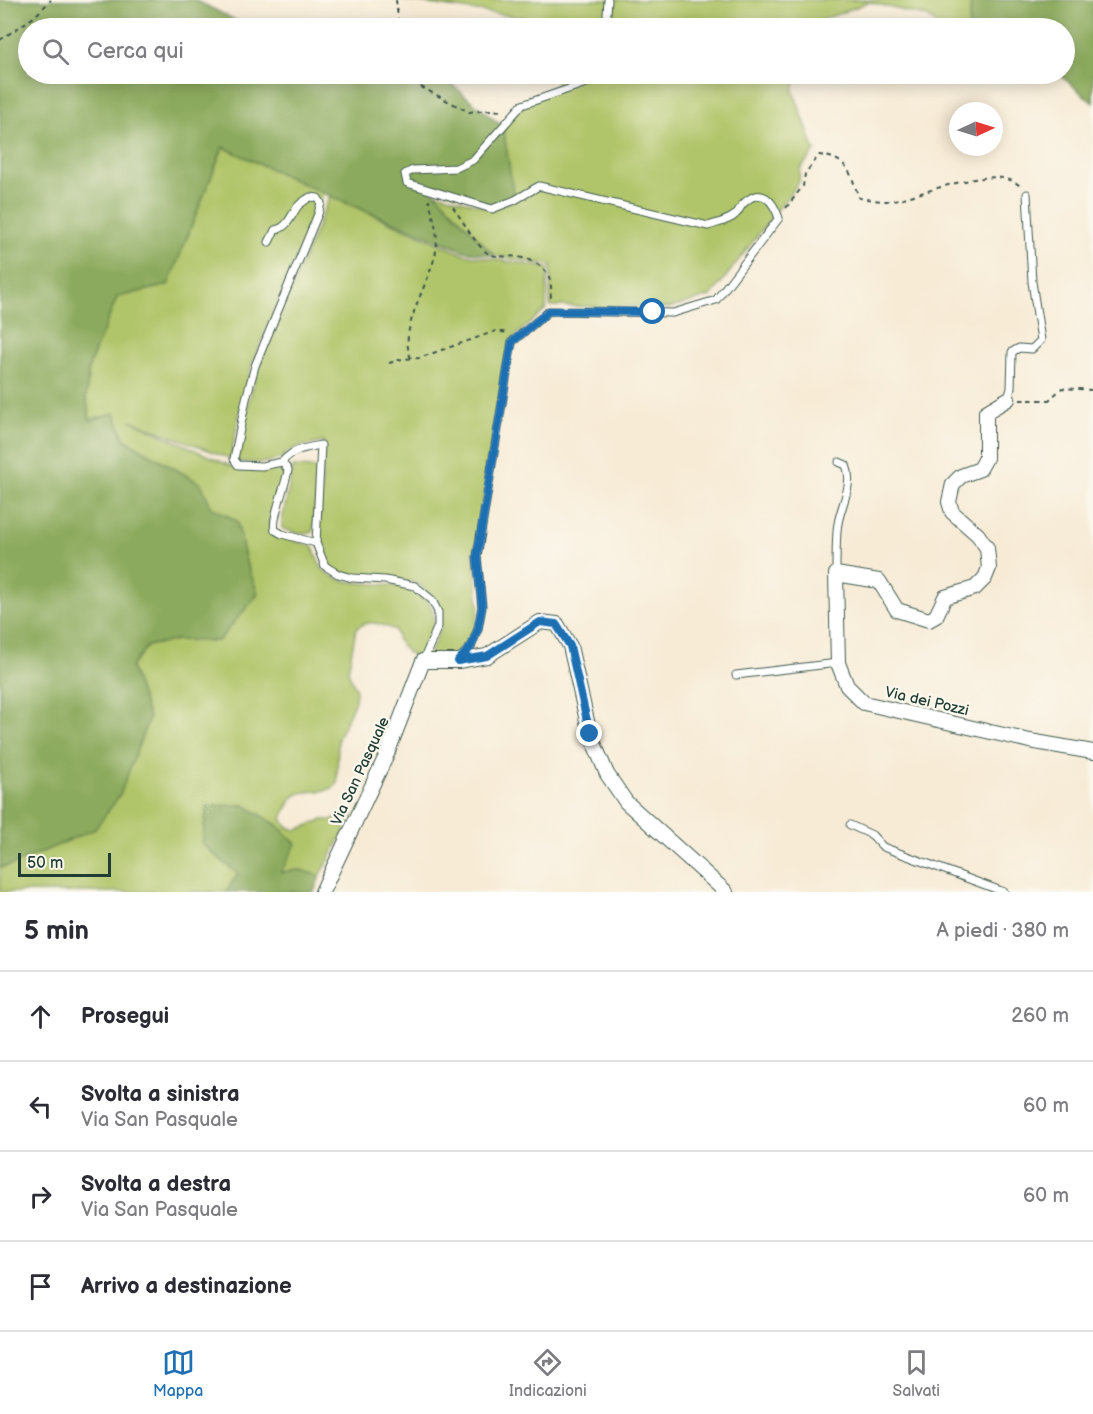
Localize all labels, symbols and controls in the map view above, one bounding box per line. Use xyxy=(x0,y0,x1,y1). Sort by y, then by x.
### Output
search box xyxy=(18,18,1075,84)
icon: search xyxy=(39,35,72,68)
text: Cerca qui xyxy=(87,38,184,65)
north arrow xyxy=(949,102,1003,156)
route start xyxy=(639,298,665,324)
street label: Via dei Pozzi xyxy=(883,683,971,720)
street label: Via San Pasquale xyxy=(327,714,394,829)
route end xyxy=(576,720,602,746)
scale bar xyxy=(18,850,111,878)
text: 50 m xyxy=(27,854,63,873)
text: 5 min xyxy=(24,916,89,947)
text: A piedi · 380 m xyxy=(936,919,1069,943)
icon: ahead xyxy=(24,1000,57,1033)
text: Prosegui xyxy=(81,1003,169,1030)
text: 260 m xyxy=(1011,1004,1069,1028)
text: Svolta a sinistra xyxy=(81,1081,240,1108)
icon: left xyxy=(24,1090,57,1123)
text: 60 m xyxy=(1023,1094,1069,1118)
text: Via San Pasquale xyxy=(81,1108,238,1132)
text: Svolta a destra xyxy=(81,1171,231,1198)
icon: right xyxy=(24,1180,57,1213)
text: 60 m xyxy=(1023,1184,1069,1208)
text: Via San Pasquale xyxy=(81,1198,238,1222)
icon: arrive xyxy=(24,1270,57,1303)
text: Arrivo a destinazione xyxy=(81,1273,292,1300)
tab: Mappa xyxy=(153,1346,203,1401)
tab: Indicazioni xyxy=(509,1346,587,1401)
tab: Salvati xyxy=(893,1346,940,1401)

